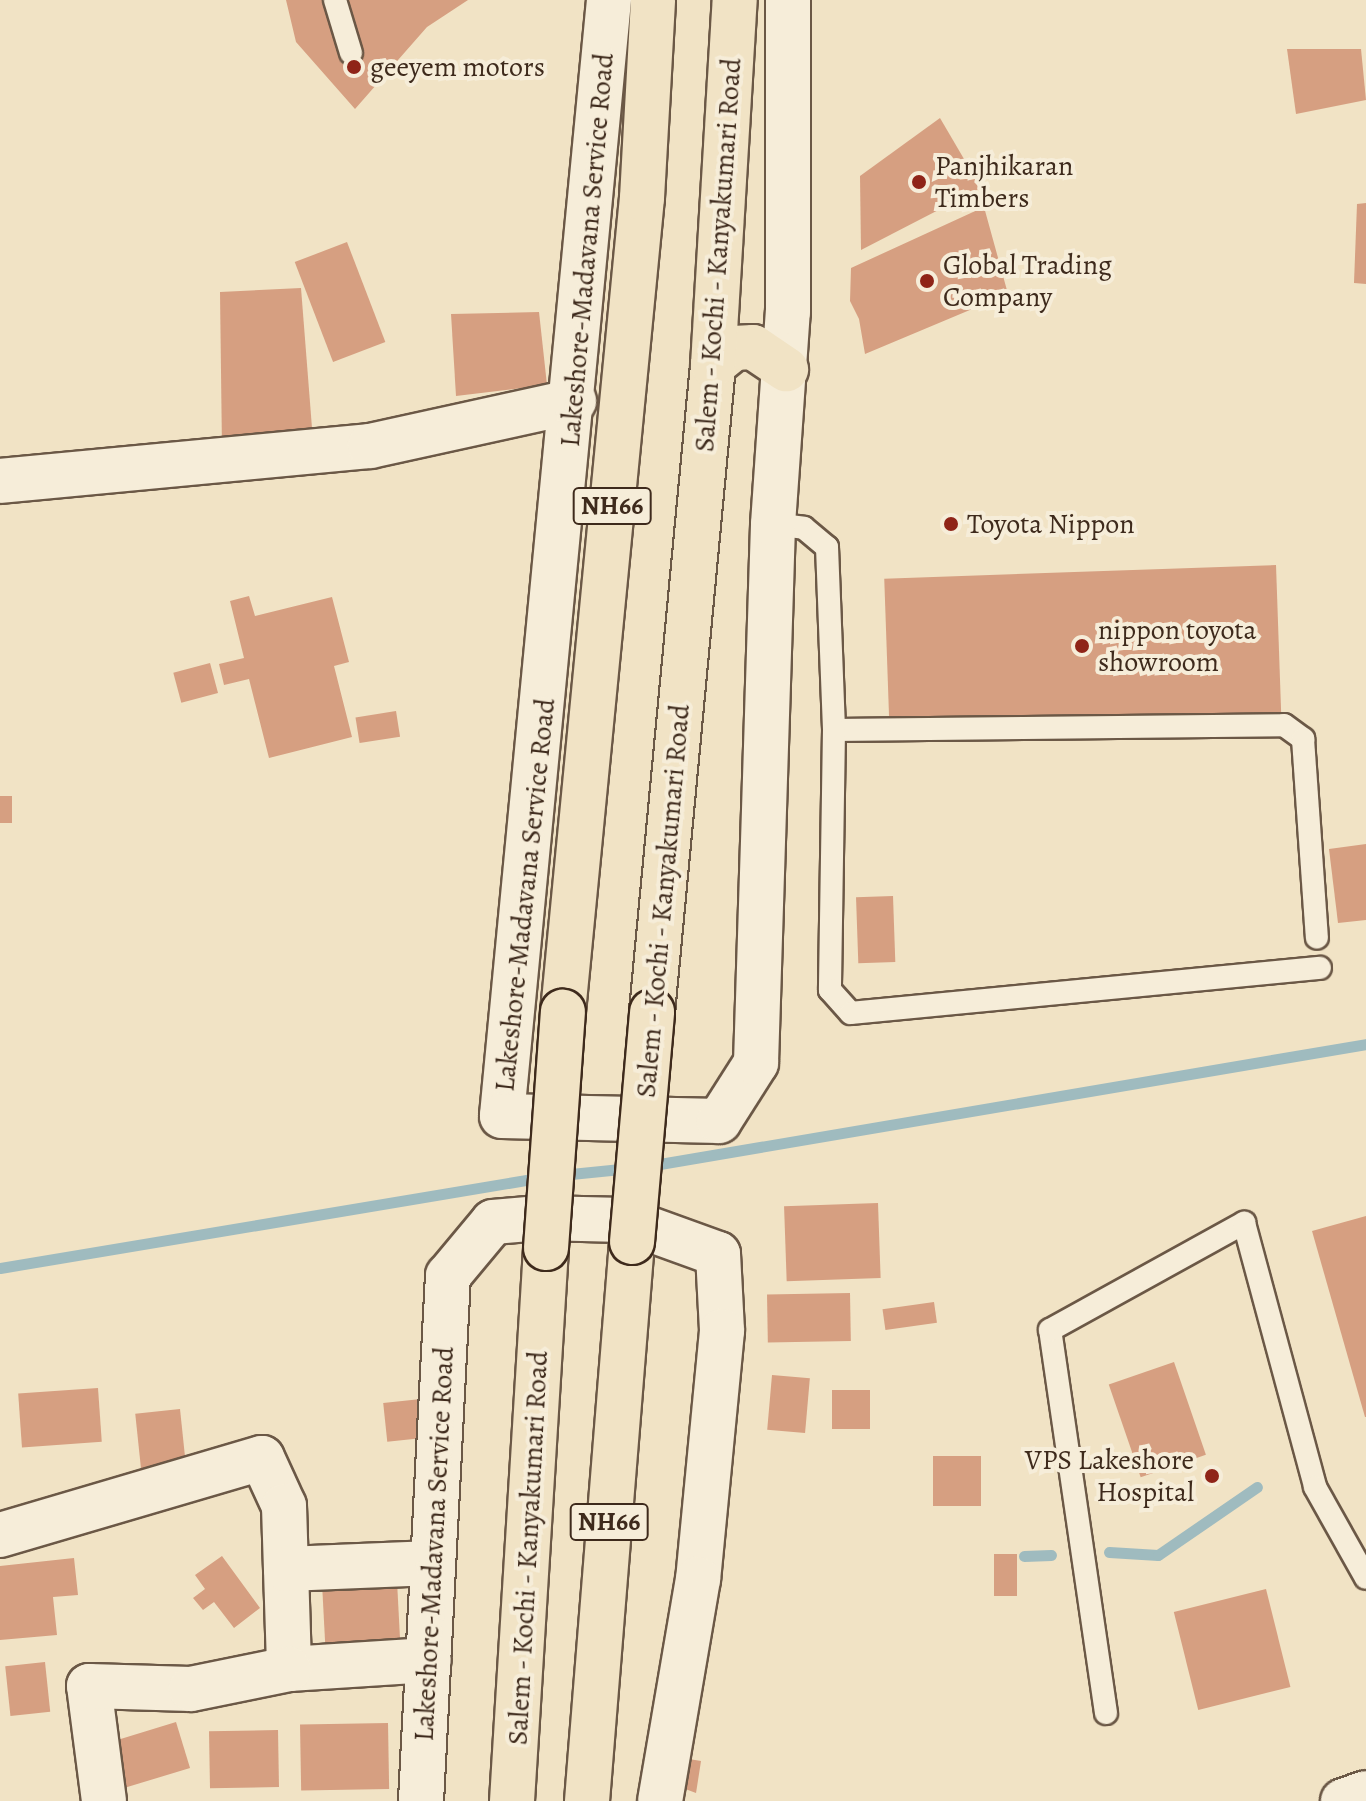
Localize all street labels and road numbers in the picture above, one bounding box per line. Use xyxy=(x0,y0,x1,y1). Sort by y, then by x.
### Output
street label: Lakeshore-Madavana Service Road xyxy=(553,52,621,448)
street label: Salem - Kochi - Kanyakumari Road xyxy=(687,56,749,454)
road number: NH66 xyxy=(572,484,652,528)
street label: Lakeshore-Madavana Service Road xyxy=(488,697,562,1093)
street label: Salem - Kochi - Kanyakumari Road xyxy=(629,702,697,1100)
street label: Lakeshore-Madavana Service Road xyxy=(407,1346,461,1742)
street label: Salem - Kochi - Kanyakumari Road xyxy=(501,1349,555,1747)
road number: NH66 xyxy=(569,1500,649,1544)

